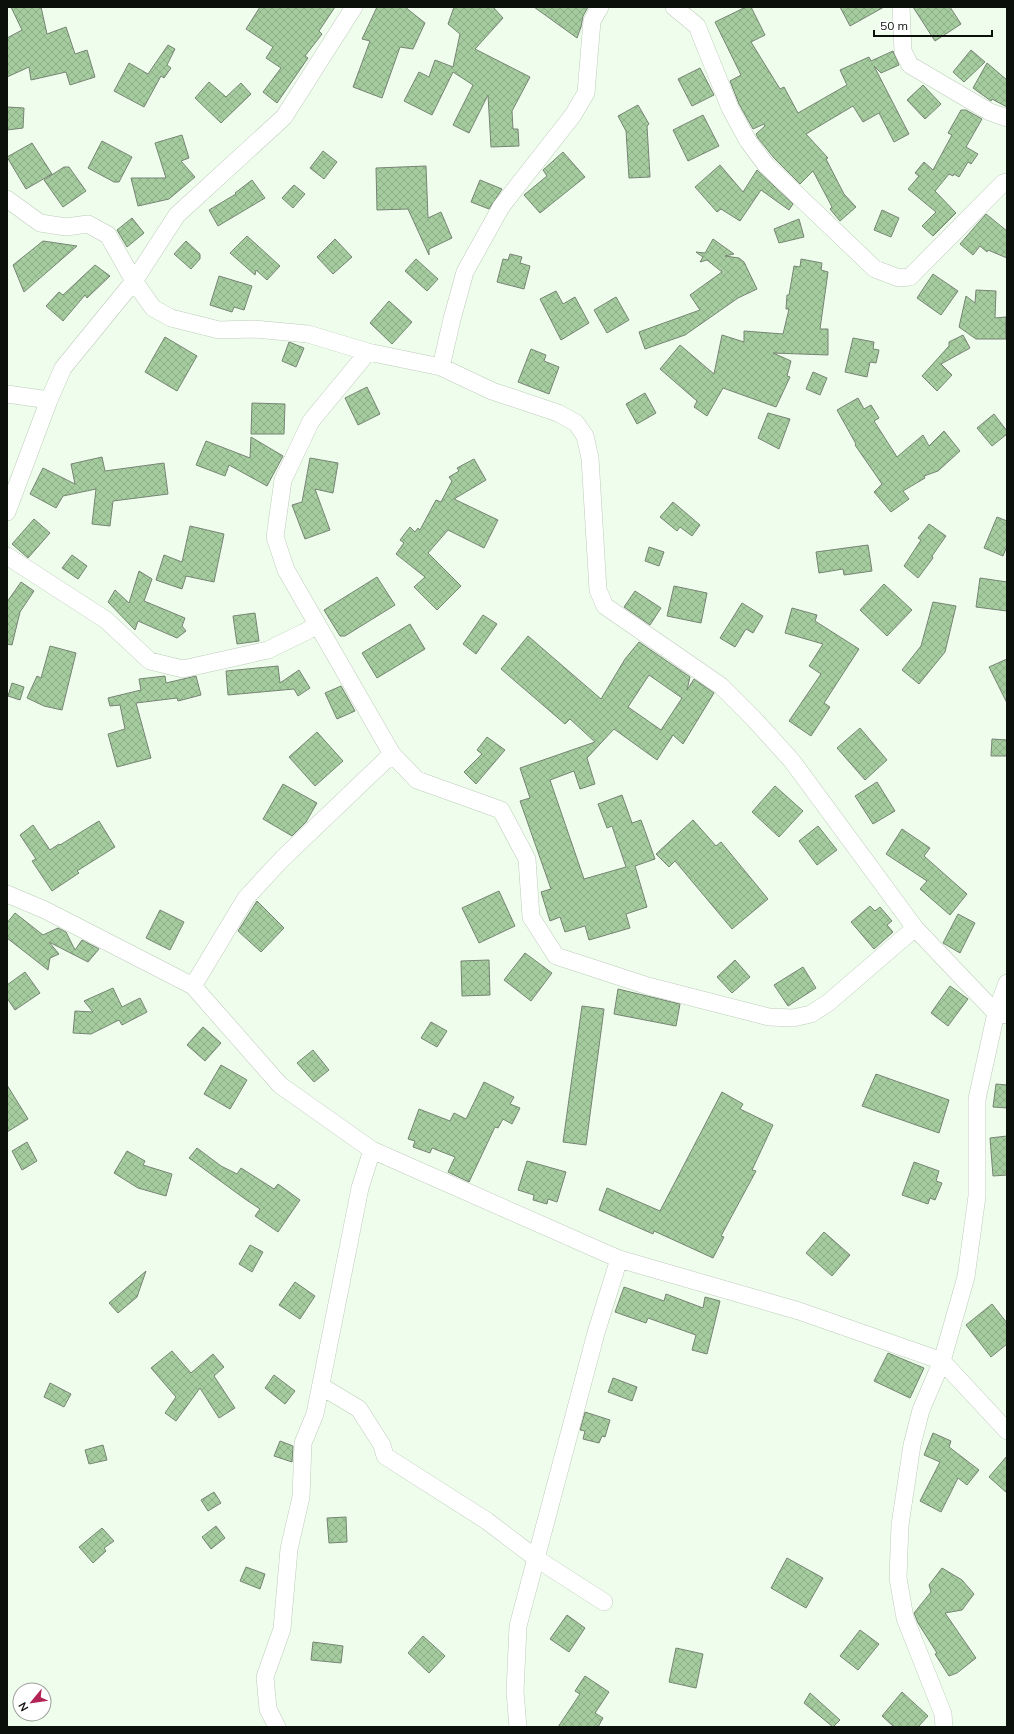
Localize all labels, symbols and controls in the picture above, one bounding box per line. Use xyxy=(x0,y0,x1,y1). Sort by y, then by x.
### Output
scale bar xyxy=(874,12,992,38)
text: 50 m xyxy=(880,18,908,33)
north arrow xyxy=(12,1682,52,1722)
text: N xyxy=(15,1700,31,1714)

